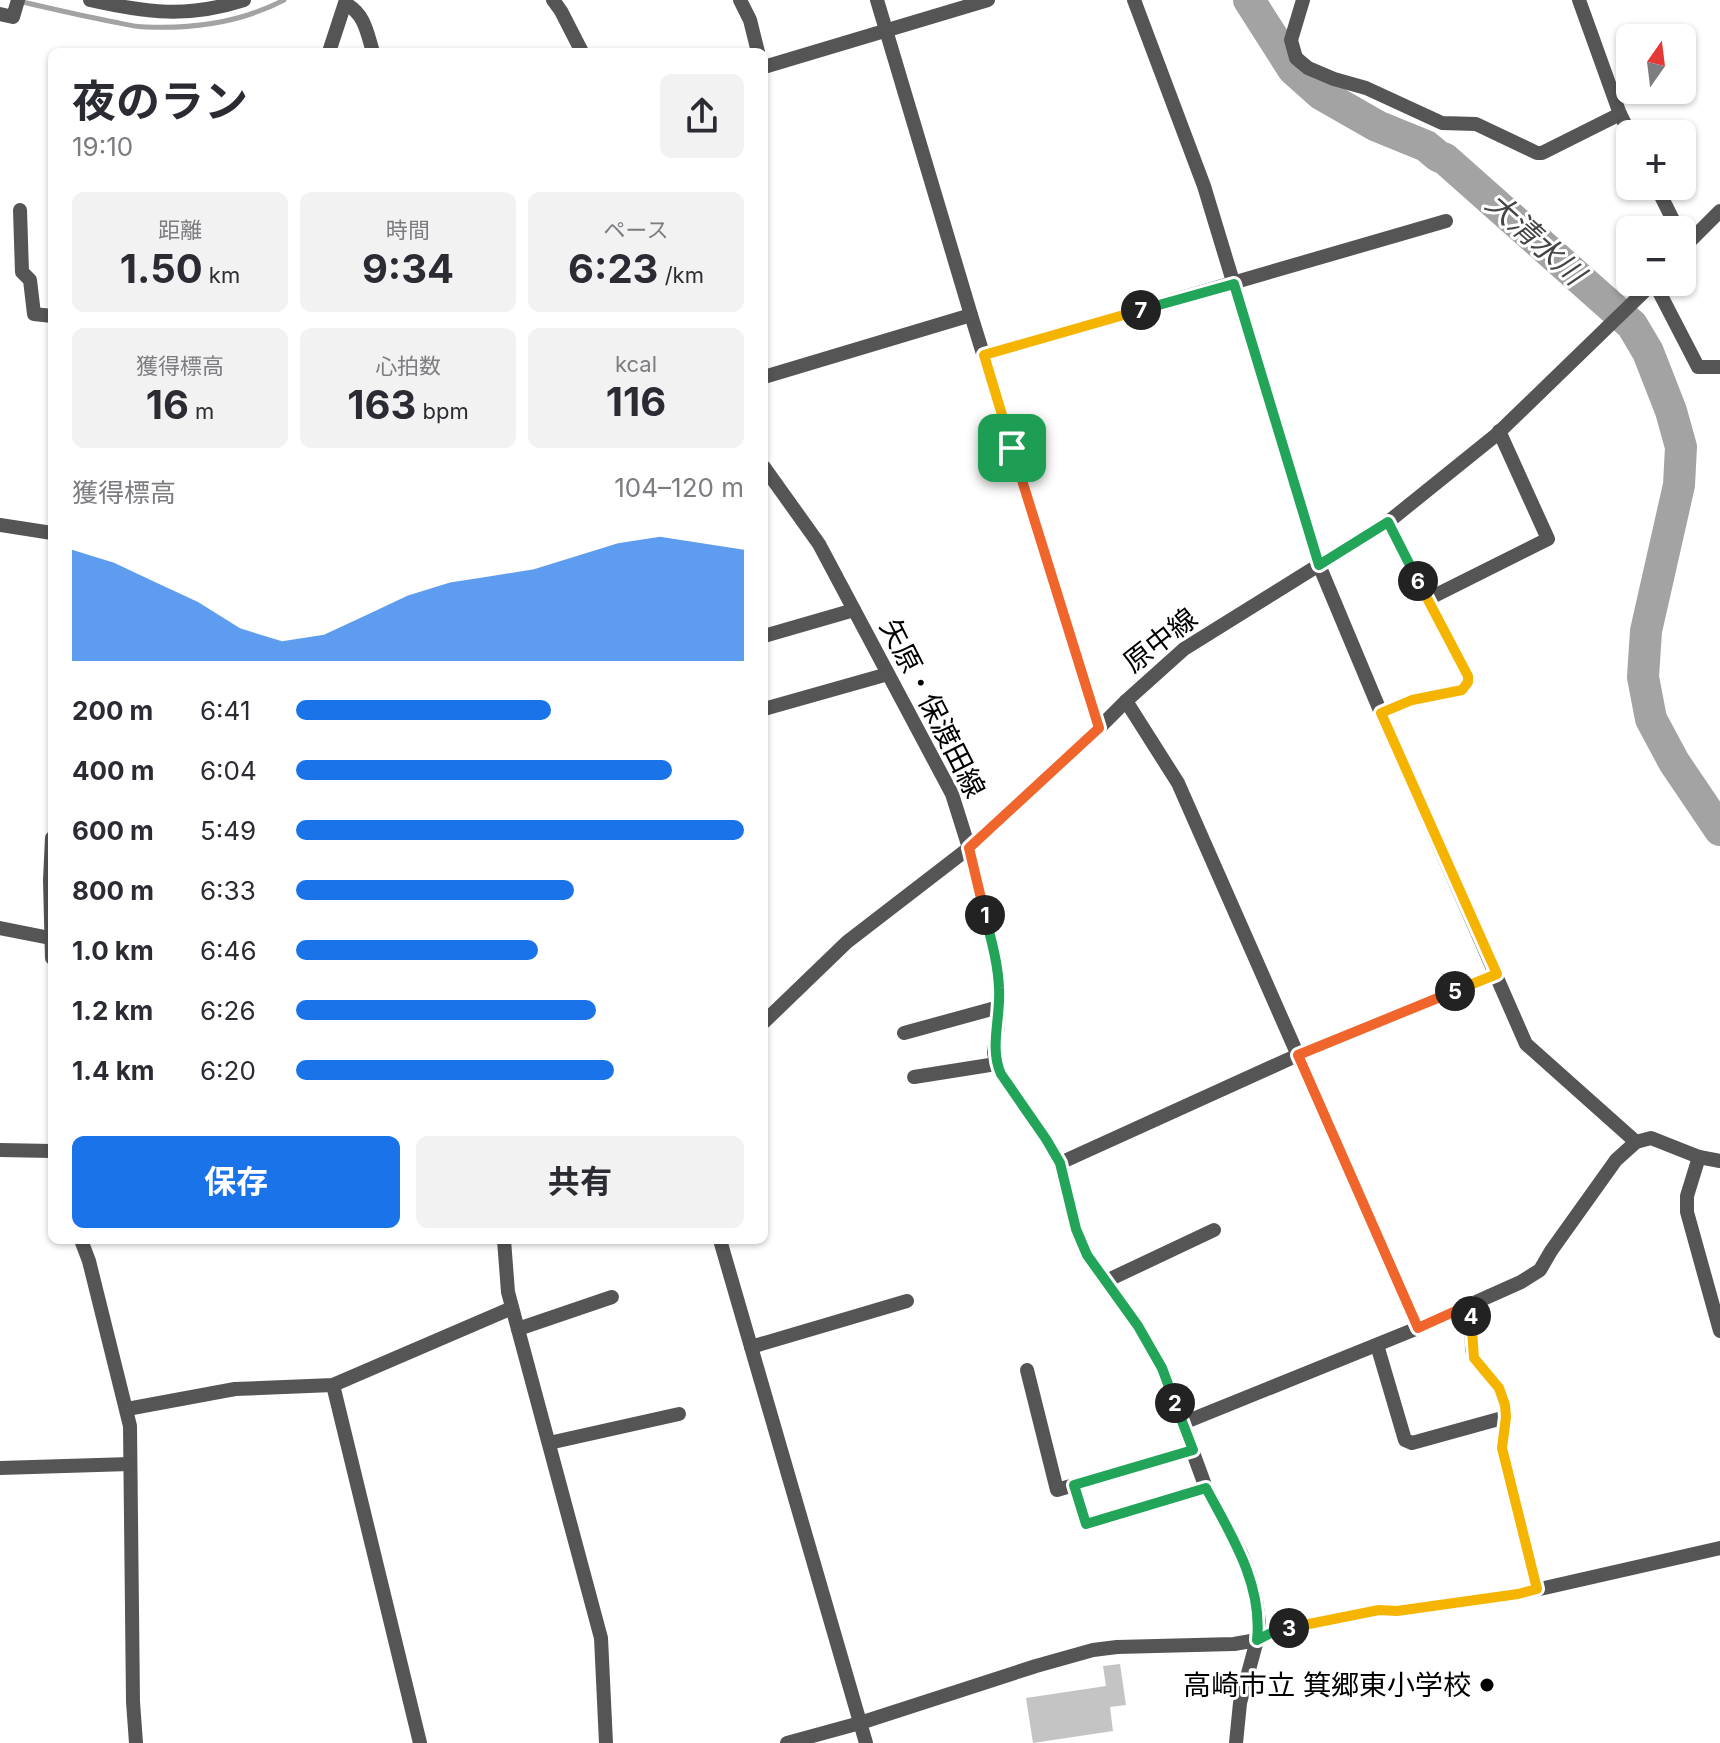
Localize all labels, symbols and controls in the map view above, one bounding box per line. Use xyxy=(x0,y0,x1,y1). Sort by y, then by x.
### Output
north arrow xyxy=(1616,24,1696,104)
map controls xyxy=(1616,24,1696,296)
text: 夜のラン xyxy=(72,74,248,128)
button: share xyxy=(660,74,744,158)
button: + xyxy=(1616,120,1696,200)
text: 19:10 xyxy=(72,131,133,162)
water label: 大清水川 xyxy=(1479,185,1595,294)
button: − xyxy=(1616,216,1696,296)
text: 距離 xyxy=(158,217,202,243)
text: 時間 xyxy=(386,217,430,243)
text: ペース xyxy=(604,217,668,243)
text: 1.50 xyxy=(120,244,203,293)
text: 9:34 xyxy=(362,244,454,293)
text: 6:23 xyxy=(568,244,658,293)
text: km xyxy=(203,262,240,288)
text: /km xyxy=(658,262,704,288)
pin: 7 xyxy=(1121,290,1161,330)
text: 7 xyxy=(1135,297,1147,323)
text: kcal xyxy=(615,351,657,377)
text: 獲得標高 xyxy=(136,353,224,379)
text: 心拍数 xyxy=(375,353,441,379)
text: 116 xyxy=(606,377,666,426)
text: 16 xyxy=(146,380,189,429)
text: 163 xyxy=(347,380,416,429)
text: m xyxy=(189,398,214,424)
text: bpm xyxy=(416,398,469,424)
pin xyxy=(978,414,1046,482)
icon: arrive xyxy=(990,426,1034,470)
text: 104–120 m xyxy=(614,472,744,503)
text: 獲得標高 xyxy=(72,477,176,508)
pin: 6 xyxy=(1398,561,1438,601)
text: 6 xyxy=(1411,568,1425,594)
street label: 原中線 xyxy=(1116,601,1204,679)
street label: 矢原・保渡田線 xyxy=(873,613,993,803)
text: 200 m xyxy=(72,695,153,726)
text: 6:41 xyxy=(200,695,250,726)
text: 400 m xyxy=(72,755,155,786)
text: 6:04 xyxy=(200,755,257,786)
text: 600 m xyxy=(72,815,154,846)
text: 5:49 xyxy=(200,815,256,846)
text: 800 m xyxy=(72,875,154,906)
text: 6:33 xyxy=(200,875,256,906)
pin: 1 xyxy=(965,895,1005,935)
text: 1 xyxy=(980,902,990,928)
text: 1.0 km xyxy=(72,935,154,966)
text: 6:46 xyxy=(200,935,257,966)
pin: 5 xyxy=(1435,971,1475,1011)
text: 5 xyxy=(1448,978,1462,1004)
text: 1.2 km xyxy=(72,995,153,1026)
text: 6:26 xyxy=(200,995,256,1026)
text: 1.4 km xyxy=(72,1055,154,1086)
text: 6:20 xyxy=(200,1055,256,1086)
button: 保存 xyxy=(72,1136,400,1228)
button: 共有 xyxy=(416,1136,744,1228)
pin: 4 xyxy=(1451,1296,1491,1336)
text: 4 xyxy=(1464,1303,1478,1329)
pin: 2 xyxy=(1155,1383,1195,1423)
text: 2 xyxy=(1168,1390,1182,1416)
pin: 3 xyxy=(1269,1608,1309,1648)
text: 3 xyxy=(1282,1615,1296,1641)
place label: 高崎市立 箕郷東小学校 xyxy=(1183,1668,1471,1702)
marker: 高崎市立 箕郷東小学校 xyxy=(1478,1676,1496,1694)

